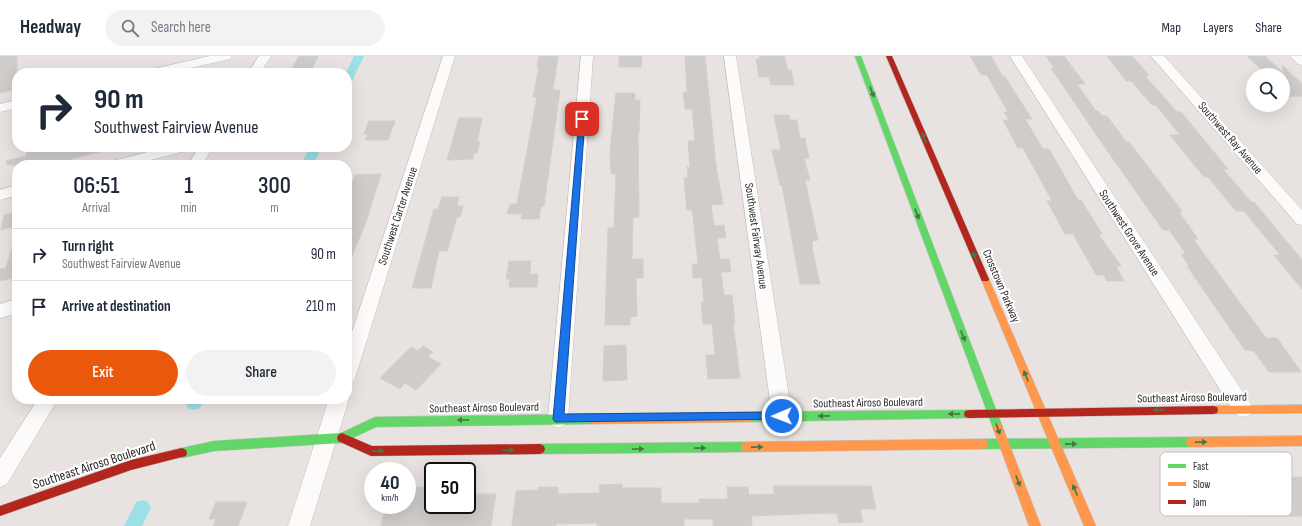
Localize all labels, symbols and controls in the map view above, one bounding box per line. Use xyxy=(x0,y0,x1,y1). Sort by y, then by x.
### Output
search box xyxy=(105,10,385,46)
text: Headway xyxy=(20,16,81,39)
icon: search xyxy=(119,17,141,39)
text: Search here xyxy=(151,18,211,37)
text: Map xyxy=(1161,19,1181,36)
text: Layers xyxy=(1203,19,1233,36)
text: Share xyxy=(1255,19,1282,36)
map controls xyxy=(1246,68,1290,112)
button: search xyxy=(1246,68,1290,112)
text: 90 m xyxy=(94,83,144,116)
icon: right xyxy=(28,84,80,136)
one-way arrow xyxy=(869,87,875,99)
street label: Southwest Ray Avenue xyxy=(1194,99,1266,177)
pin xyxy=(565,102,599,136)
icon: arrive xyxy=(571,108,593,130)
text: Southwest Fairview Avenue xyxy=(94,117,259,138)
one-way arrow xyxy=(920,131,926,143)
street label: Southwest Carter Avenue xyxy=(375,165,421,267)
text: 06:51 xyxy=(73,171,119,200)
text: 1 xyxy=(184,171,193,200)
text: 300 xyxy=(258,171,291,200)
street label: Southwest Fairway Avenue xyxy=(741,182,771,290)
street label: Southwest Grove Avenue xyxy=(1095,187,1163,279)
text: Arrival xyxy=(82,200,110,216)
text: min xyxy=(181,200,197,216)
text: m xyxy=(270,200,279,216)
one-way arrow xyxy=(915,209,921,221)
text: Turn right xyxy=(62,237,114,256)
icon: right xyxy=(28,244,50,266)
text: 90 m xyxy=(311,245,336,264)
street label: Crosstown Parkway xyxy=(979,247,1023,325)
one-way arrow xyxy=(972,251,978,263)
text: Southwest Fairview Avenue xyxy=(62,256,181,272)
icon: arrive xyxy=(28,296,50,318)
text: Arrive at destination xyxy=(62,297,171,316)
text: 210 m xyxy=(306,297,336,316)
one-way arrow xyxy=(961,330,967,342)
button: Exit xyxy=(28,350,178,396)
button: Share xyxy=(186,350,336,396)
one-way arrow xyxy=(1023,370,1029,382)
street label: Southeast Airoso Boulevard xyxy=(1137,390,1247,406)
position arrow xyxy=(761,395,803,437)
street label: Southeast Airoso Boulevard xyxy=(813,395,923,411)
street label: Southeast Airoso Boulevard xyxy=(429,400,539,416)
one-way arrow xyxy=(1152,407,1165,413)
one-way arrow xyxy=(947,411,960,417)
one-way arrow xyxy=(818,412,830,419)
one-way arrow xyxy=(457,417,469,424)
one-way arrow xyxy=(996,423,1002,435)
street label: Southeast Airoso Boulevard xyxy=(31,437,158,493)
one-way arrow xyxy=(1195,439,1208,445)
one-way arrow xyxy=(1065,441,1078,447)
one-way arrow xyxy=(751,444,764,450)
one-way arrow xyxy=(694,445,707,451)
one-way arrow xyxy=(632,446,645,452)
one-way arrow xyxy=(502,447,515,453)
one-way arrow xyxy=(372,448,385,454)
legend xyxy=(1160,452,1292,516)
text: Fast xyxy=(1193,460,1209,473)
speed limit sign: 50 xyxy=(424,462,476,514)
text: 40 xyxy=(381,471,399,495)
one-way arrow xyxy=(1015,476,1021,488)
text: Slow xyxy=(1193,478,1210,491)
one-way arrow xyxy=(1071,484,1077,496)
text: km/h xyxy=(381,492,399,504)
text: Jam xyxy=(1192,496,1207,509)

